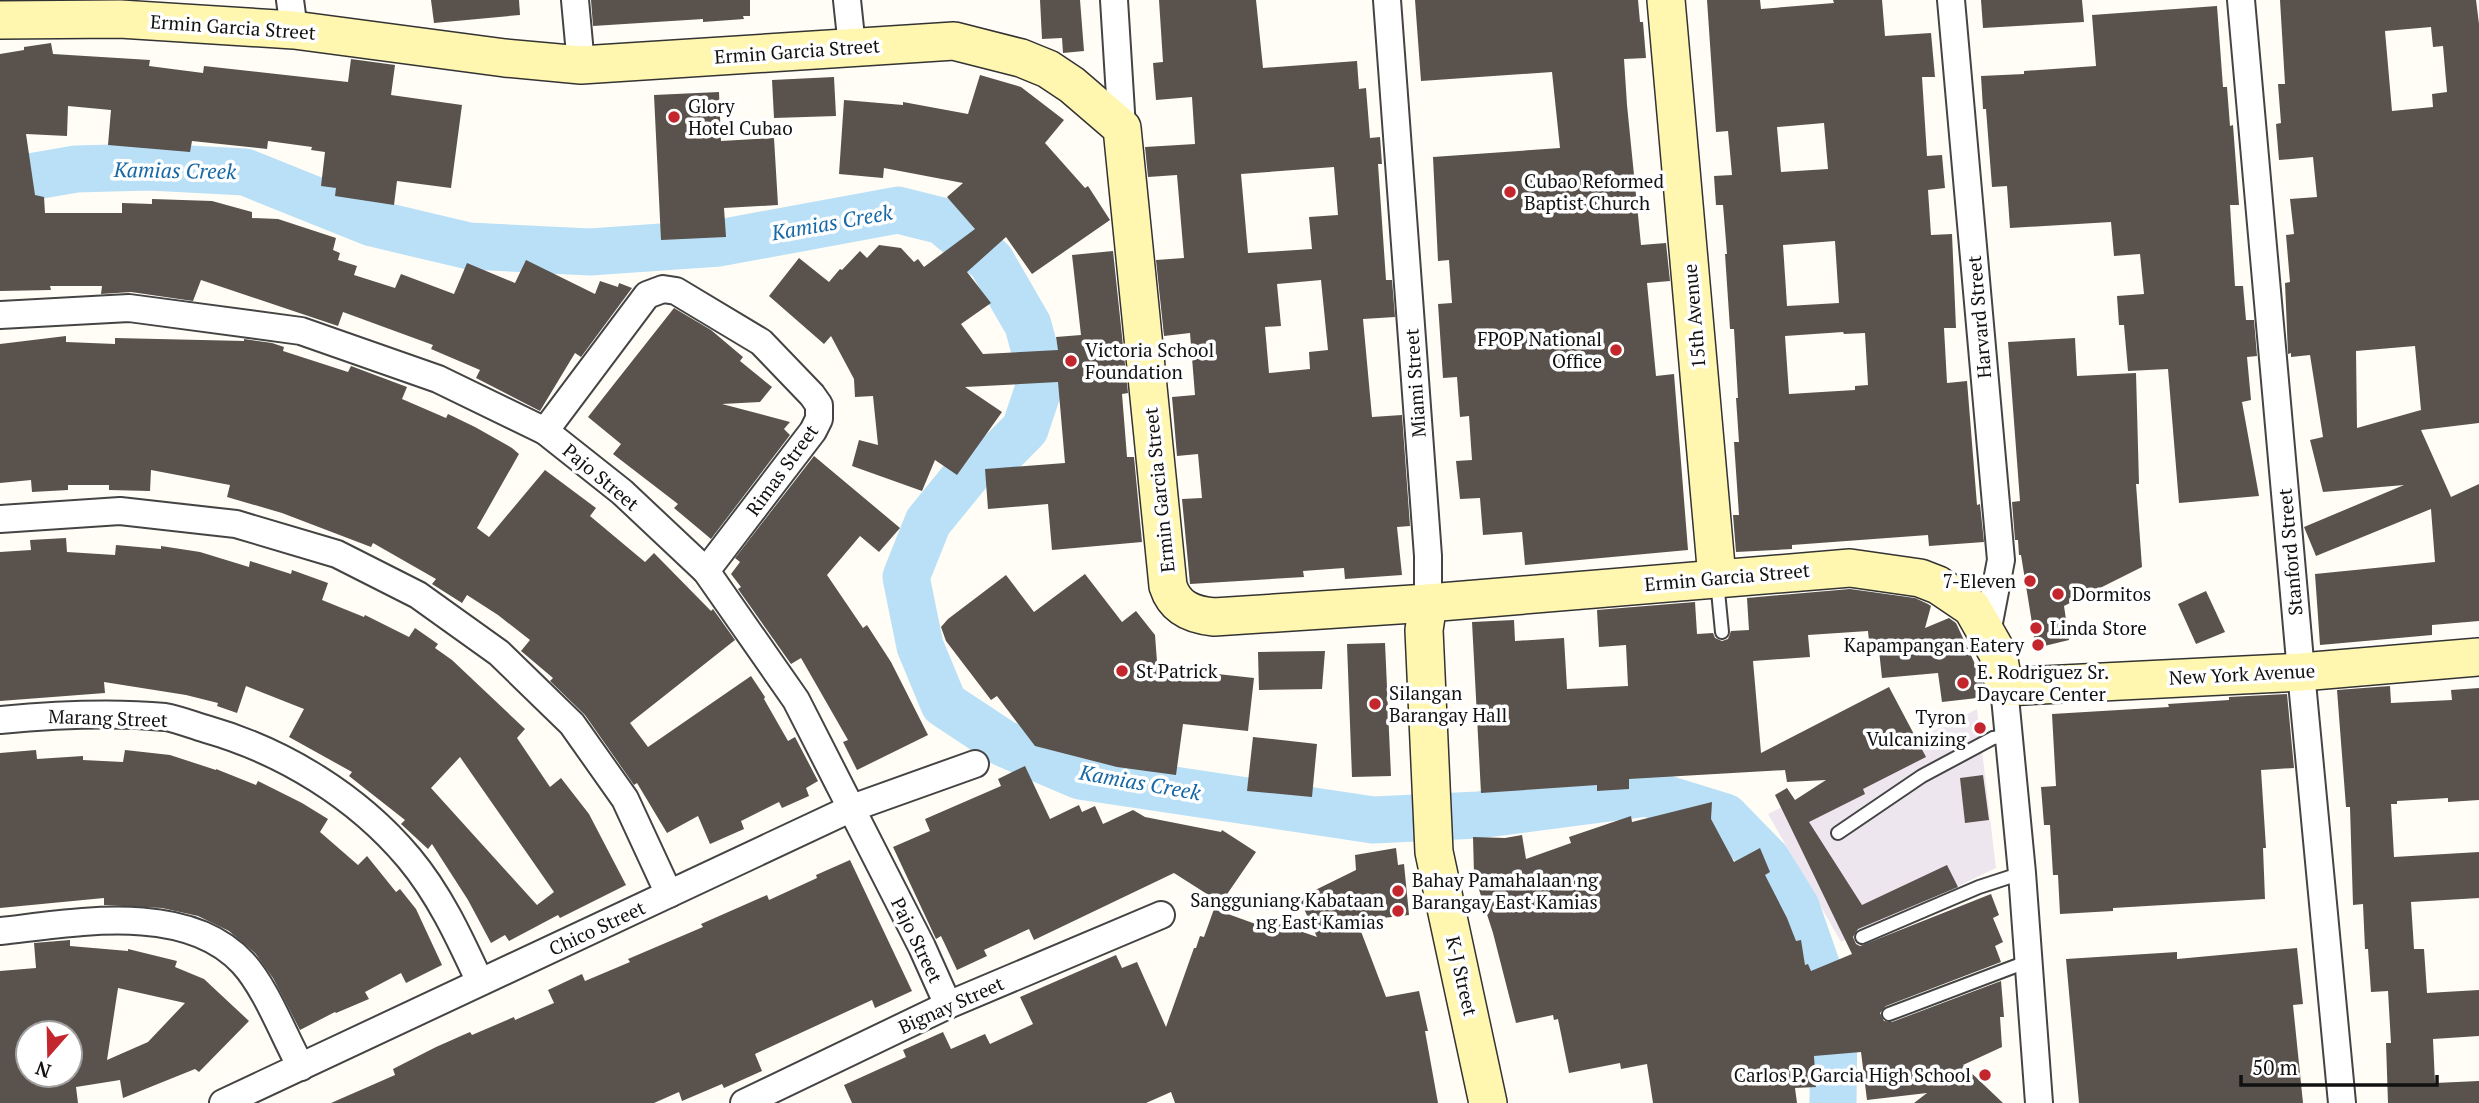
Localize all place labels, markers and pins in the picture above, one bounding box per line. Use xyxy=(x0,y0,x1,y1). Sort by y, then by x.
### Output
place label: Glory Hotel Cubao xyxy=(688,93,793,140)
marker: Glory Hotel Cubao xyxy=(666,109,682,125)
place label: Cubao Reformed Baptist Church xyxy=(1524,168,1664,215)
marker: Cubao Reformed Baptist Church xyxy=(1502,184,1518,200)
place label: FPOP National Office xyxy=(1477,326,1602,373)
place label: Victoria School Foundation xyxy=(1085,337,1214,384)
marker: FPOP National Office xyxy=(1608,342,1624,358)
marker: Victoria School Foundation xyxy=(1063,353,1079,369)
place label: 7-Eleven xyxy=(1943,568,2016,593)
marker: 7-Eleven xyxy=(2022,573,2038,589)
place label: Dormitos xyxy=(2072,581,2151,606)
marker: Dormitos xyxy=(2050,586,2066,602)
place label: Linda Store xyxy=(2050,615,2147,640)
marker: Linda Store xyxy=(2028,620,2044,636)
place label: Kapampangan Eatery xyxy=(1844,632,2024,657)
marker: Kapampangan Eatery xyxy=(2030,637,2046,653)
place label: St Patrick xyxy=(1136,658,1218,683)
place label: E. Rodriguez Sr. Daycare Center xyxy=(1977,659,2109,706)
marker: St Patrick xyxy=(1114,663,1130,679)
marker: E. Rodriguez Sr. Daycare Center xyxy=(1955,675,1971,691)
place label: Silangan Barangay Hall xyxy=(1389,680,1507,727)
marker: Silangan Barangay Hall xyxy=(1367,696,1383,712)
place label: Tyron Vulcanizing xyxy=(1866,704,1967,751)
marker: Tyron Vulcanizing xyxy=(1972,720,1988,736)
place label: Bahay Pamahalaan ng Barangay East Kamias xyxy=(1412,867,1599,914)
marker: Bahay Pamahalaan ng Barangay East Kamias xyxy=(1390,883,1406,899)
place label: Sangguniang Kabataan ng East Kamias xyxy=(1190,887,1384,934)
marker: Sangguniang Kabataan ng East Kamias xyxy=(1390,903,1406,919)
place label: Carlos P. Garcia High School xyxy=(1734,1062,1971,1087)
marker: Carlos P. Garcia High School xyxy=(1977,1067,1993,1083)

